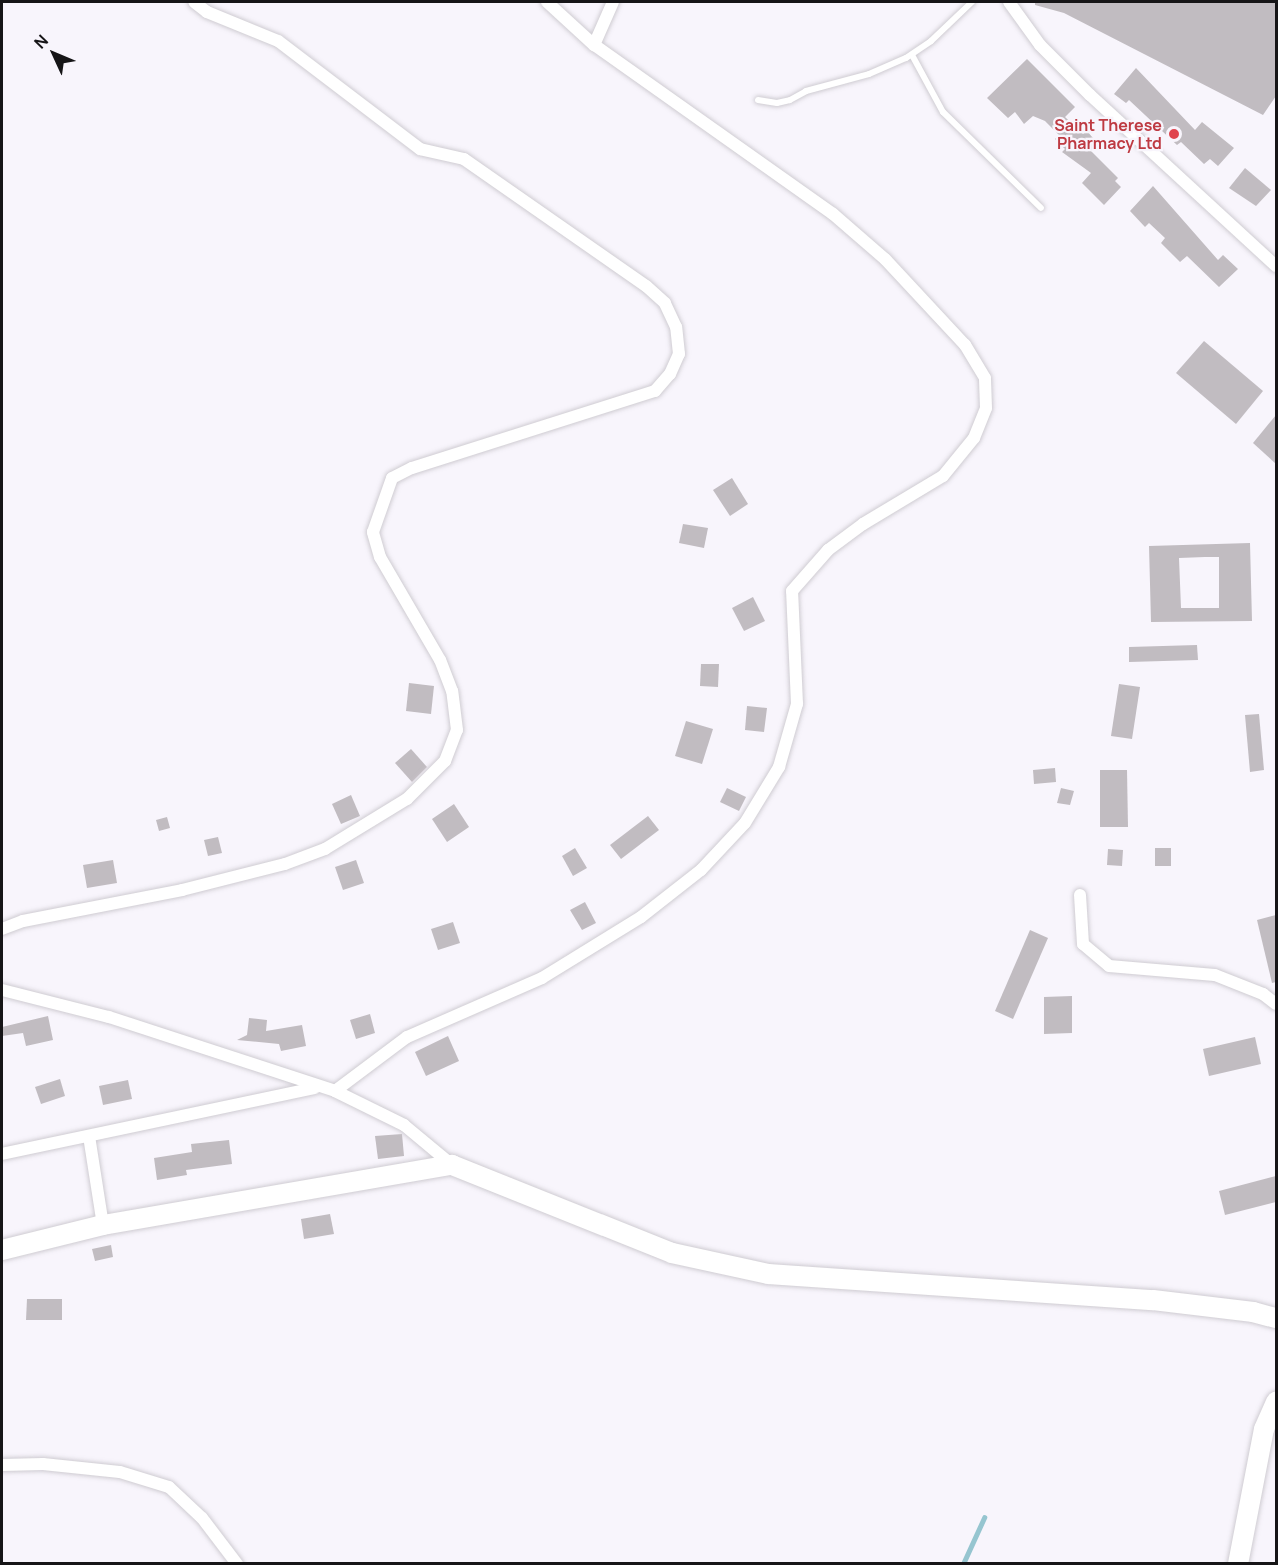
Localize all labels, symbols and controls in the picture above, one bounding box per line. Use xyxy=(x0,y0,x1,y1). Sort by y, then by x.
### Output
north arrow xyxy=(24,24,84,84)
text: N xyxy=(29,30,53,53)
place label: Saint Therese Pharmacy Ltd xyxy=(1054,115,1162,153)
marker: Saint Therese Pharmacy Ltd xyxy=(1167,127,1181,141)

